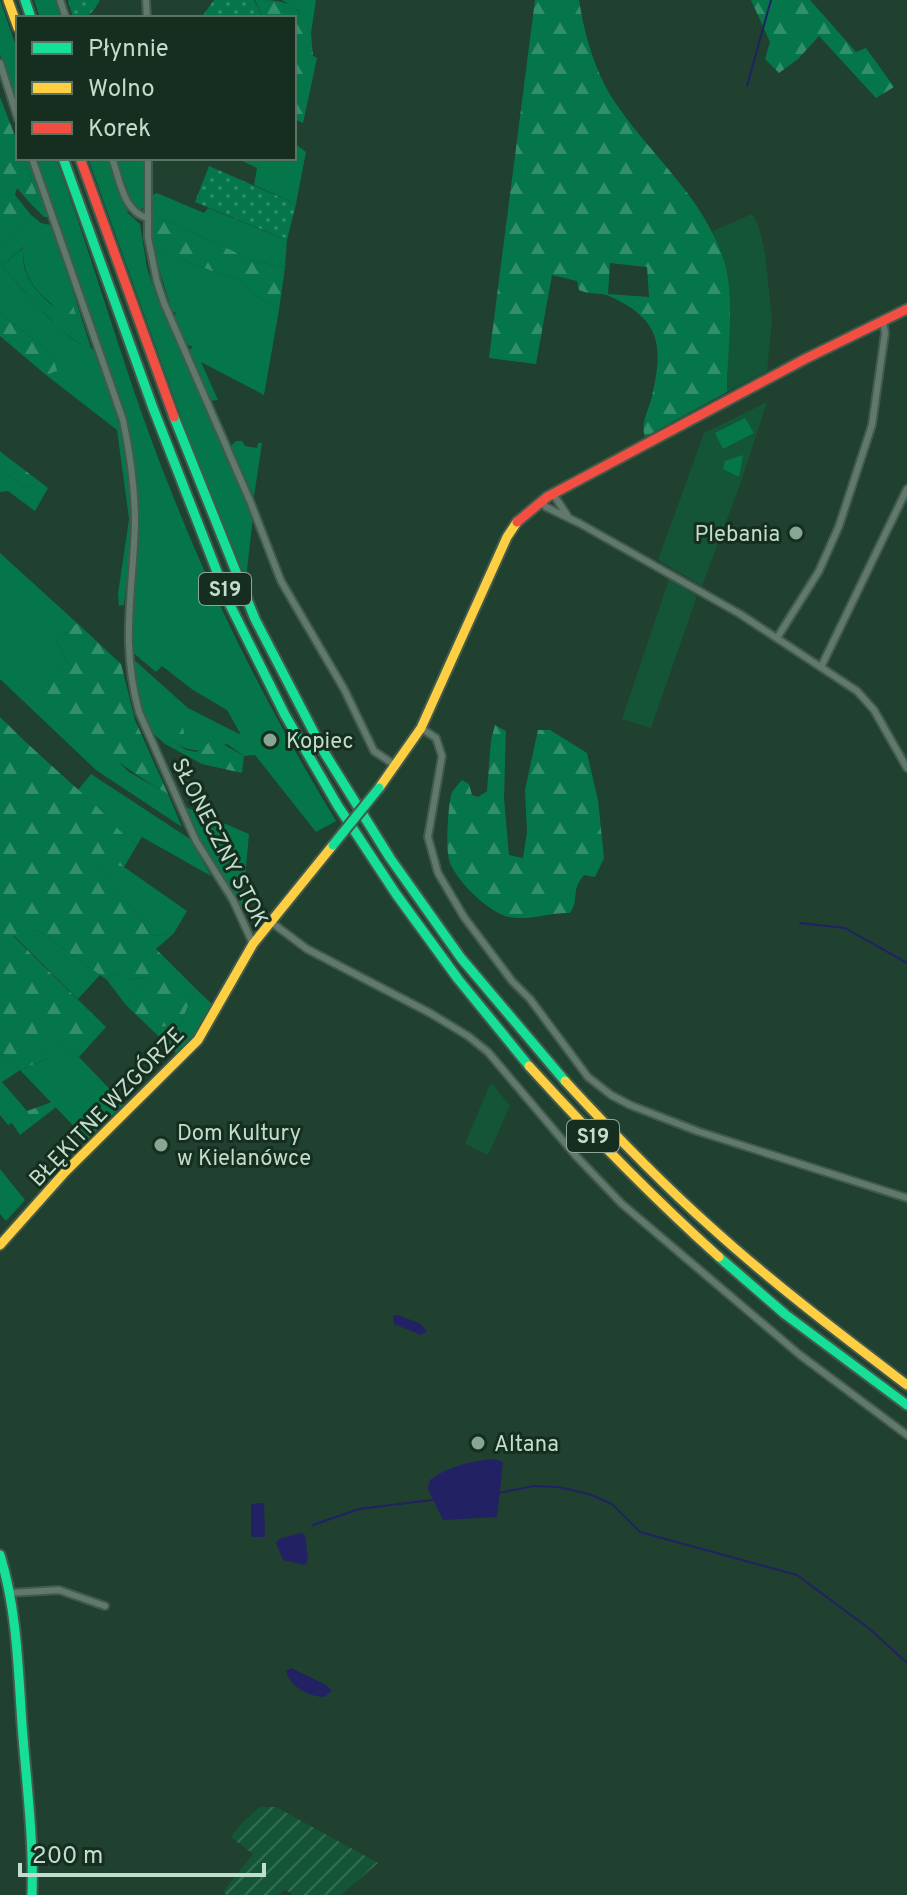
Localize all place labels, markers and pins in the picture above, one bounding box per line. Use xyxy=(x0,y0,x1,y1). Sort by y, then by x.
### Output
place label: Plebania xyxy=(694,522,780,549)
marker: Plebania xyxy=(787,524,805,542)
place label: Kopiec xyxy=(286,729,353,756)
marker: Kopiec xyxy=(261,731,279,749)
place label: Dom Kultury w Kielanówce xyxy=(177,1121,311,1173)
marker: Dom Kultury w Kielanówce xyxy=(152,1136,170,1154)
place label: Altana xyxy=(494,1432,559,1459)
marker: Altana xyxy=(469,1434,487,1452)

